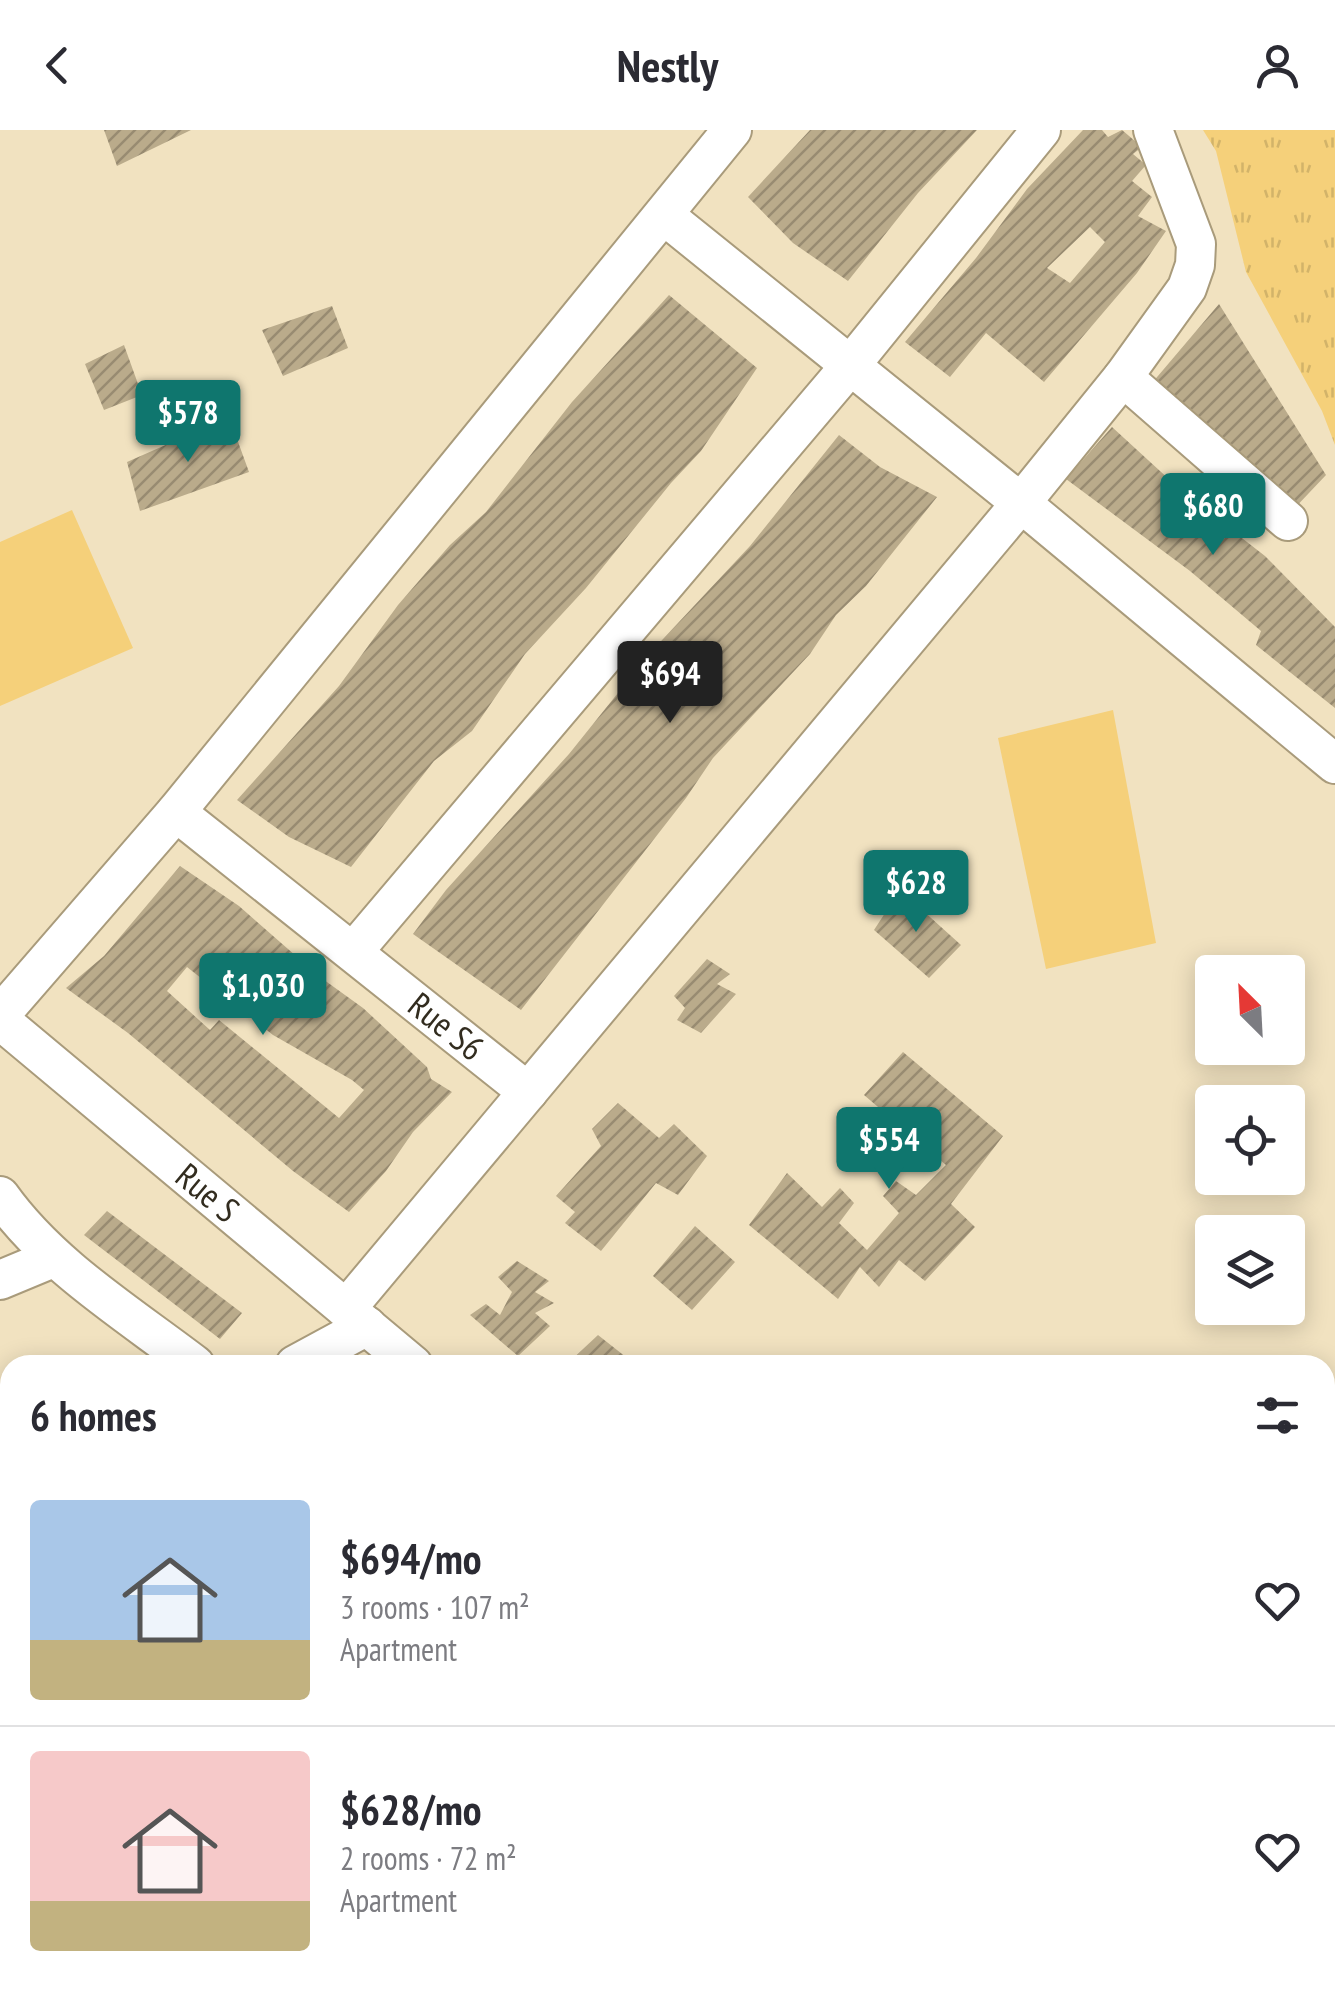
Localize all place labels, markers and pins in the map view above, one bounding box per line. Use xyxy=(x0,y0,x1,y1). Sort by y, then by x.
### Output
pin: $578 xyxy=(129,380,247,465)
pin: $680 xyxy=(1154,473,1272,558)
pin: $694 xyxy=(611,641,729,726)
pin: $628 xyxy=(857,850,975,935)
pin: $1,030 xyxy=(182,953,344,1038)
pin: $554 xyxy=(830,1107,948,1192)

